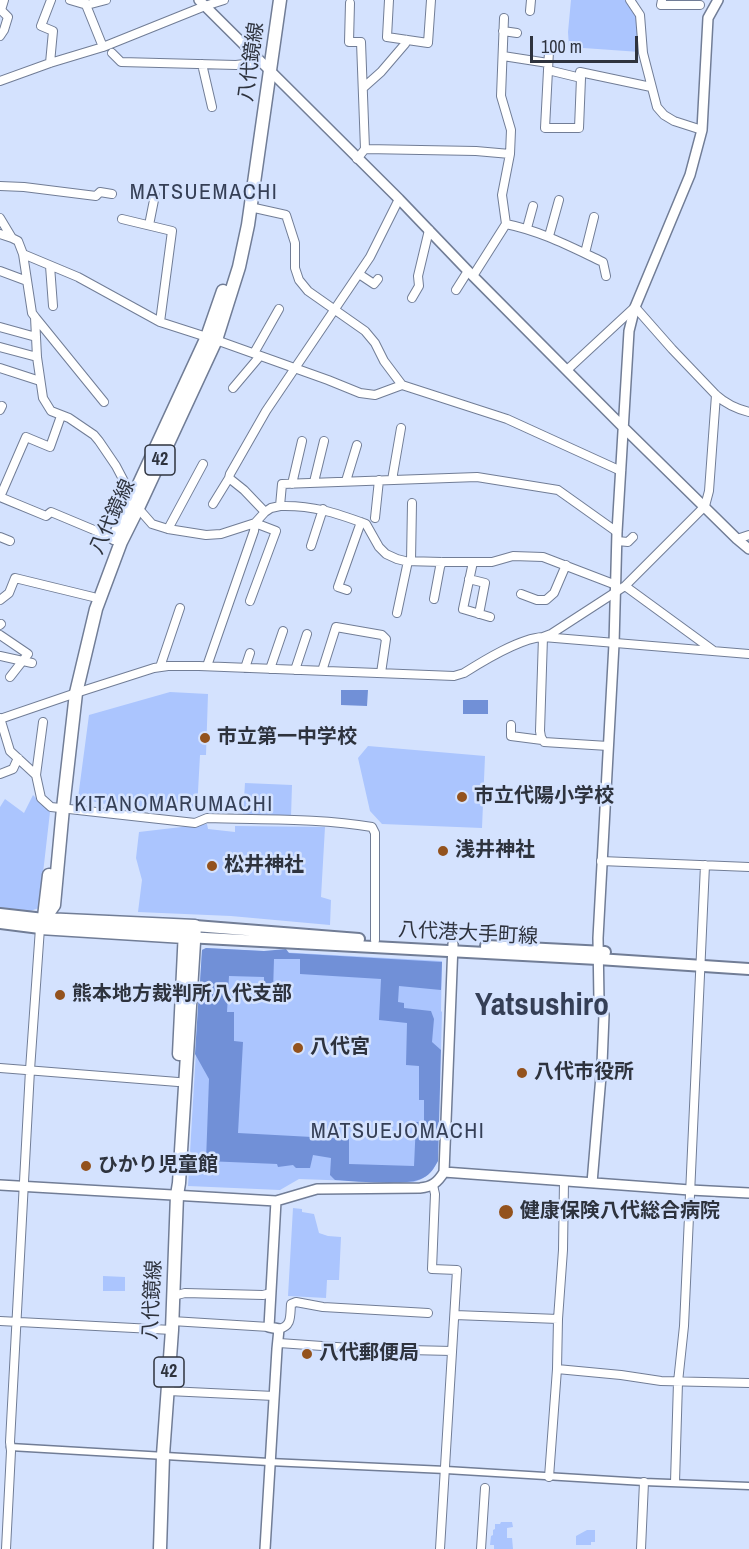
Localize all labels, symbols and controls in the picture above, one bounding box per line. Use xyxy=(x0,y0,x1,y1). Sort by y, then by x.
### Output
street label: 八代鏡線 xyxy=(235,21,269,103)
scale bar xyxy=(533,24,641,62)
text: 100 m xyxy=(541,34,582,59)
district label: MATSUEMACHI xyxy=(130,180,278,206)
road number: 42 xyxy=(145,445,175,475)
street label: 八代鏡線 xyxy=(85,476,141,558)
place label: 市立第一中学校 xyxy=(217,726,357,750)
marker: 市立第一中学校 xyxy=(198,731,212,745)
place label: 市立代陽小学校 xyxy=(474,785,614,809)
marker: 市立代陽小学校 xyxy=(455,790,469,804)
district label: KITANOMARUMACHI xyxy=(74,792,274,818)
place label: 浅井神社 xyxy=(455,839,535,863)
marker: 浅井神社 xyxy=(436,844,450,858)
place label: 松井神社 xyxy=(224,854,304,878)
marker: 松井神社 xyxy=(205,859,219,873)
street label: 八代港大手町線 xyxy=(397,918,539,950)
place label: 熊本地方裁判所八代支部 xyxy=(72,983,292,1007)
district label: Yatsushiro xyxy=(475,987,609,1025)
marker: 熊本地方裁判所八代支部 xyxy=(53,988,67,1002)
place label: 八代宮 xyxy=(310,1036,370,1060)
marker: 八代宮 xyxy=(291,1041,305,1055)
place label: 八代市役所 xyxy=(534,1061,634,1085)
marker: 八代市役所 xyxy=(515,1066,529,1080)
district label: MATSUEJOMACHI xyxy=(311,1119,485,1145)
place label: ひかり児童館 xyxy=(98,1154,218,1178)
marker: ひかり児童館 xyxy=(79,1159,93,1173)
place label: 健康保険八代総合病院 xyxy=(520,1200,720,1224)
marker: 健康保険八代総合病院 xyxy=(497,1203,515,1221)
street label: 八代鏡線 xyxy=(139,1259,167,1341)
place label: 八代郵便局 xyxy=(319,1342,419,1366)
marker: 八代郵便局 xyxy=(300,1347,314,1361)
road number: 42 xyxy=(154,1357,184,1387)

